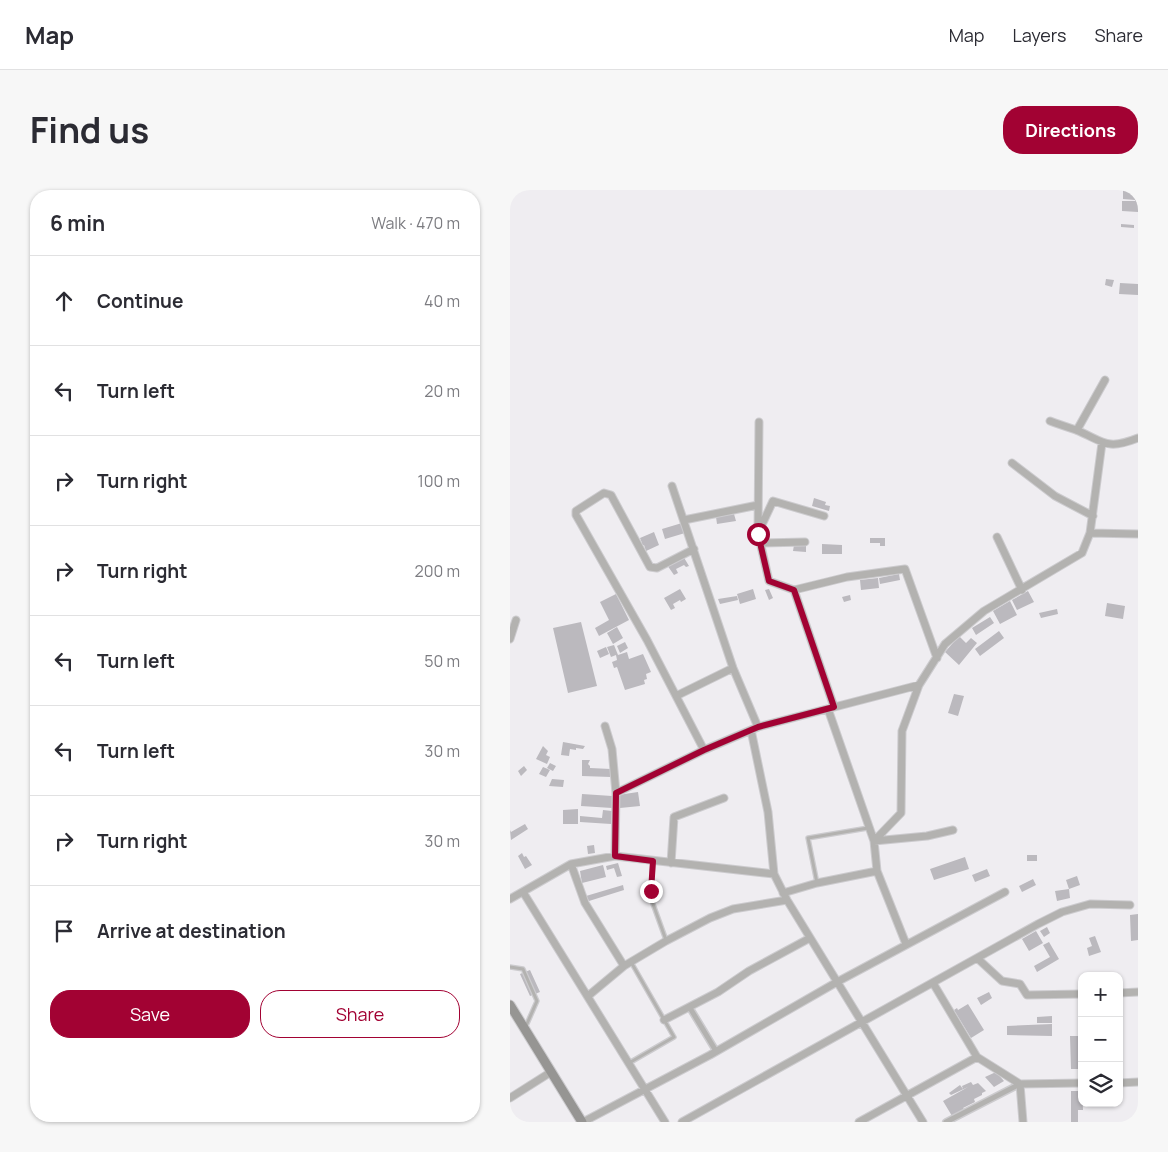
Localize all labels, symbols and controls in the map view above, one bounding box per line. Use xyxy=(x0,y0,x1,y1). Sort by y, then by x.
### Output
text: Map xyxy=(25,18,74,51)
text: Map xyxy=(949,23,984,47)
text: Layers xyxy=(1012,23,1066,47)
text: Share xyxy=(1094,23,1143,47)
text: Find us xyxy=(30,106,149,154)
button: Directions xyxy=(1003,106,1138,154)
text: 6 min xyxy=(50,209,105,237)
text: Walk · 470 m xyxy=(371,212,460,234)
icon: ahead xyxy=(50,287,78,315)
text: Continue xyxy=(97,288,183,314)
text: 40 m xyxy=(424,290,460,312)
icon: left xyxy=(50,377,78,405)
text: Turn left xyxy=(97,378,175,404)
text: 20 m xyxy=(424,380,460,402)
icon: right xyxy=(50,467,78,495)
text: Turn right xyxy=(97,468,187,494)
text: 100 m xyxy=(417,470,460,492)
route start xyxy=(747,523,770,546)
icon: right xyxy=(50,557,78,585)
text: Turn right xyxy=(97,558,187,584)
text: 200 m xyxy=(415,560,460,582)
icon: left xyxy=(50,647,78,675)
text: Turn left xyxy=(97,648,175,674)
text: 50 m xyxy=(424,650,460,672)
icon: left xyxy=(50,737,78,765)
text: Turn left xyxy=(97,738,175,764)
text: 30 m xyxy=(425,740,460,762)
icon: right xyxy=(50,827,78,855)
text: Turn right xyxy=(97,828,187,854)
text: 30 m xyxy=(425,830,460,852)
route end xyxy=(640,880,663,903)
icon: arrive xyxy=(50,917,78,945)
text: Arrive at destination xyxy=(97,918,286,944)
map controls xyxy=(1078,972,1123,1107)
button: + xyxy=(1078,972,1123,1017)
button: Save xyxy=(50,990,250,1038)
button: Share xyxy=(260,990,460,1038)
button: − xyxy=(1078,1017,1123,1062)
button: layers xyxy=(1078,1062,1123,1107)

